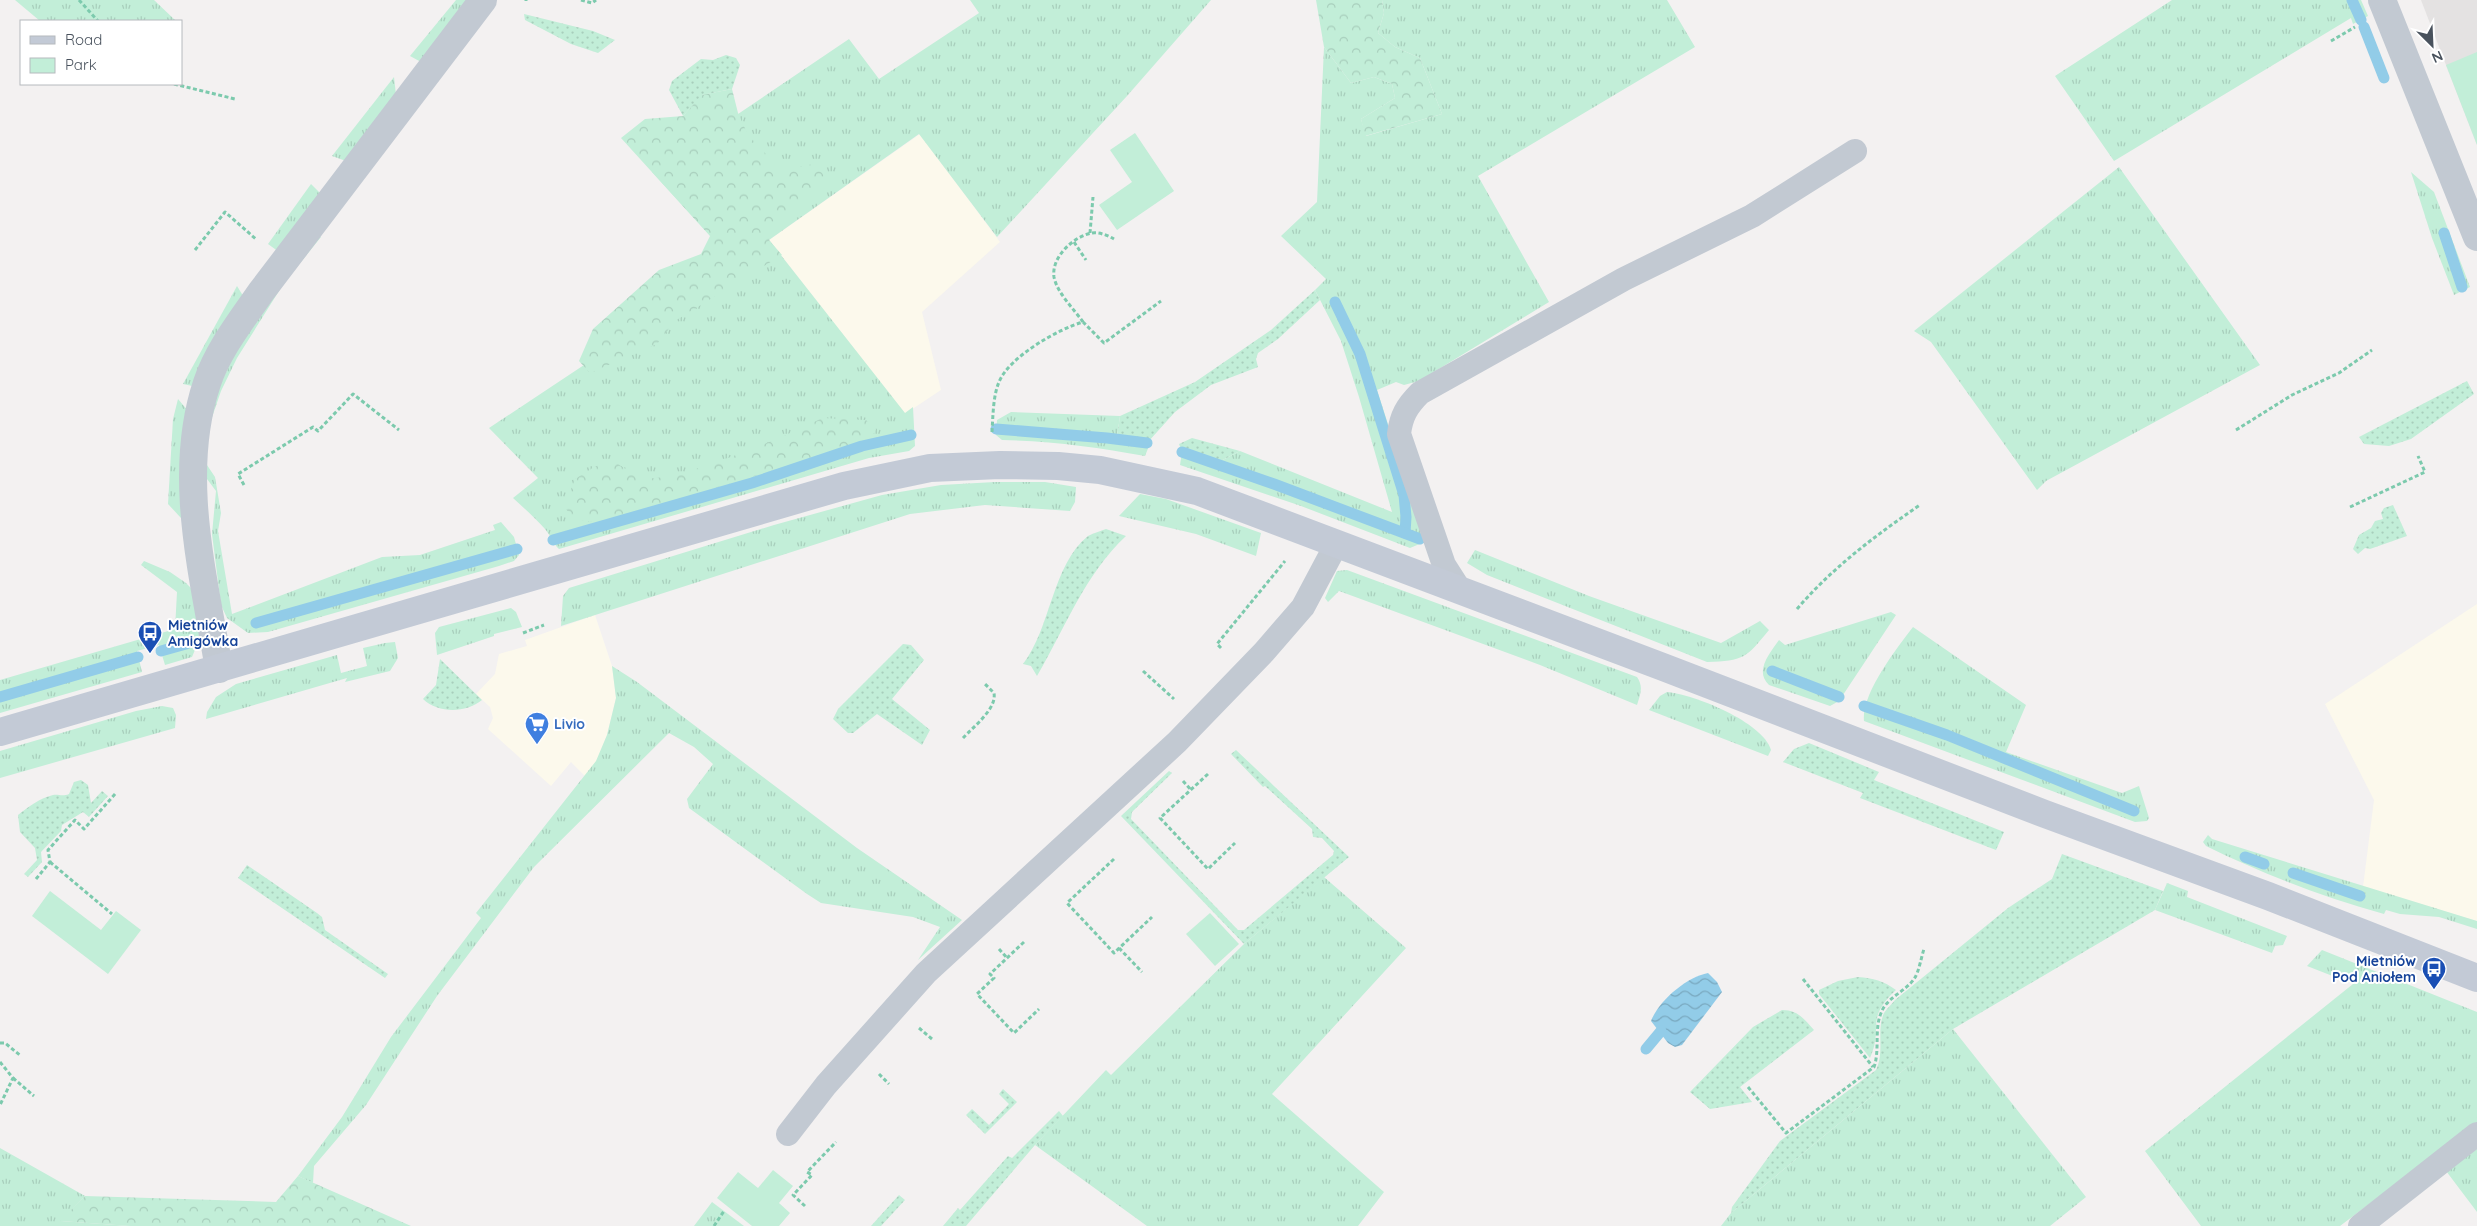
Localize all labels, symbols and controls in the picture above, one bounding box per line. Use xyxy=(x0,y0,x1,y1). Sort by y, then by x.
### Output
legend xyxy=(20,20,182,85)
north arrow xyxy=(2407,20,2457,70)
text: Road xyxy=(65,30,102,49)
text: N xyxy=(2429,47,2446,67)
text: Park xyxy=(65,55,97,74)
place label: Mietniów Amigówka xyxy=(168,616,238,650)
bus stop icon: Mietniów Amigówka xyxy=(137,620,163,654)
supermarket icon: Livio xyxy=(524,711,550,745)
place label: Livio xyxy=(554,715,585,733)
place label: Mietniów Pod Aniołem xyxy=(2332,952,2416,986)
bus stop icon: Mietniów Pod Aniołem xyxy=(2421,956,2447,990)

